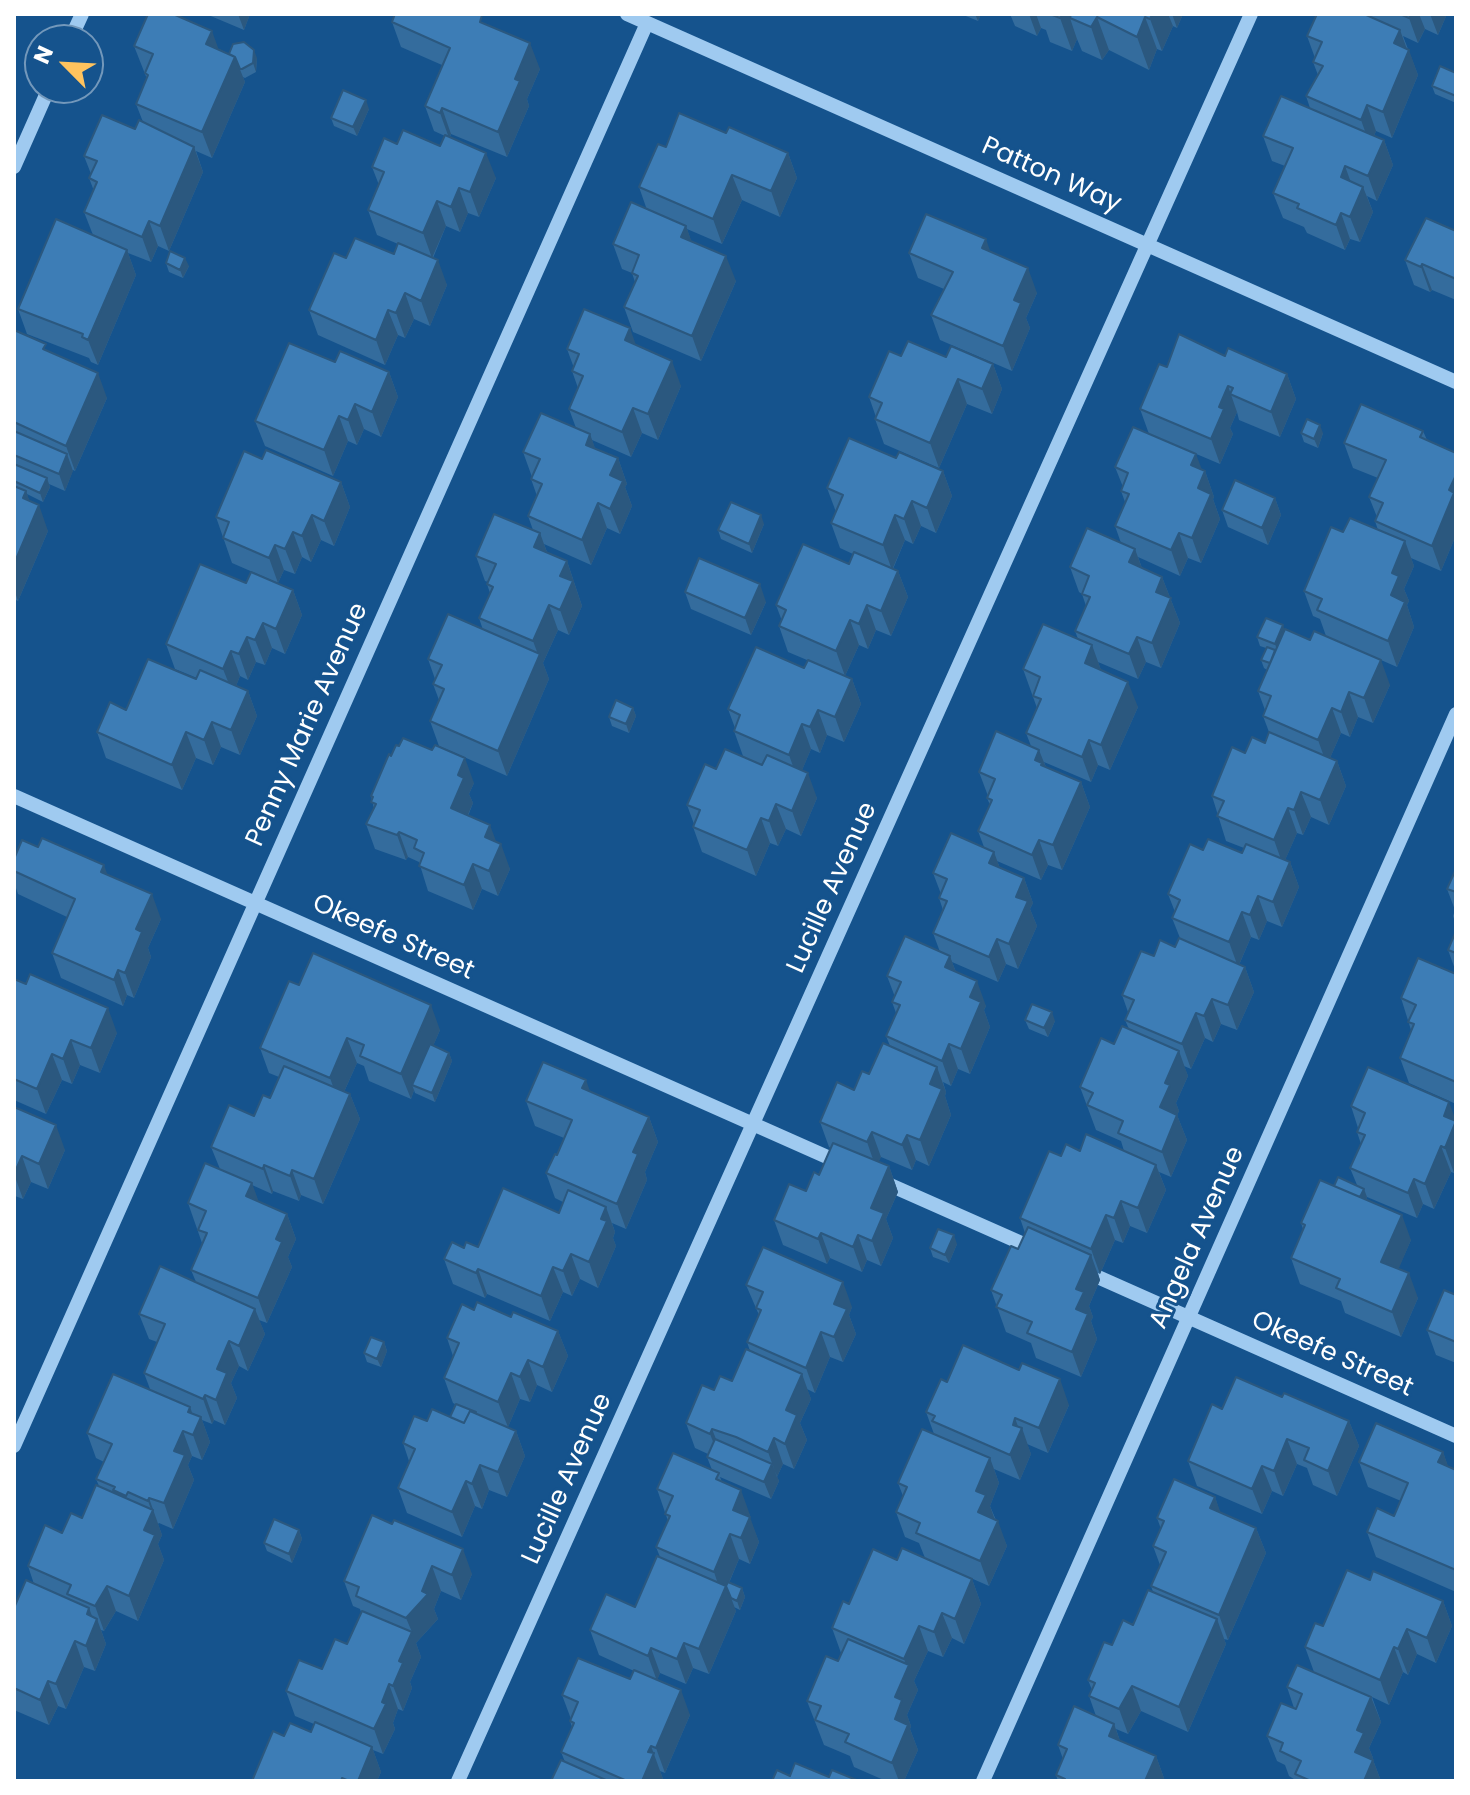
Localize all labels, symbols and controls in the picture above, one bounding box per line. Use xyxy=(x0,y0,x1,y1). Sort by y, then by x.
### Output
north arrow xyxy=(24,24,104,104)
text: N xyxy=(26,41,61,69)
street label: Patton Way xyxy=(976,131,1126,221)
street label: Penny Marie Avenue xyxy=(240,599,376,851)
street label: Lucille Avenue xyxy=(781,798,885,978)
street label: Okeefe Street xyxy=(307,888,479,988)
street label: Angela Avenue xyxy=(1144,1142,1252,1334)
street label: Okeefe Street xyxy=(1246,1305,1418,1405)
street label: Lucille Avenue xyxy=(516,1389,620,1569)

